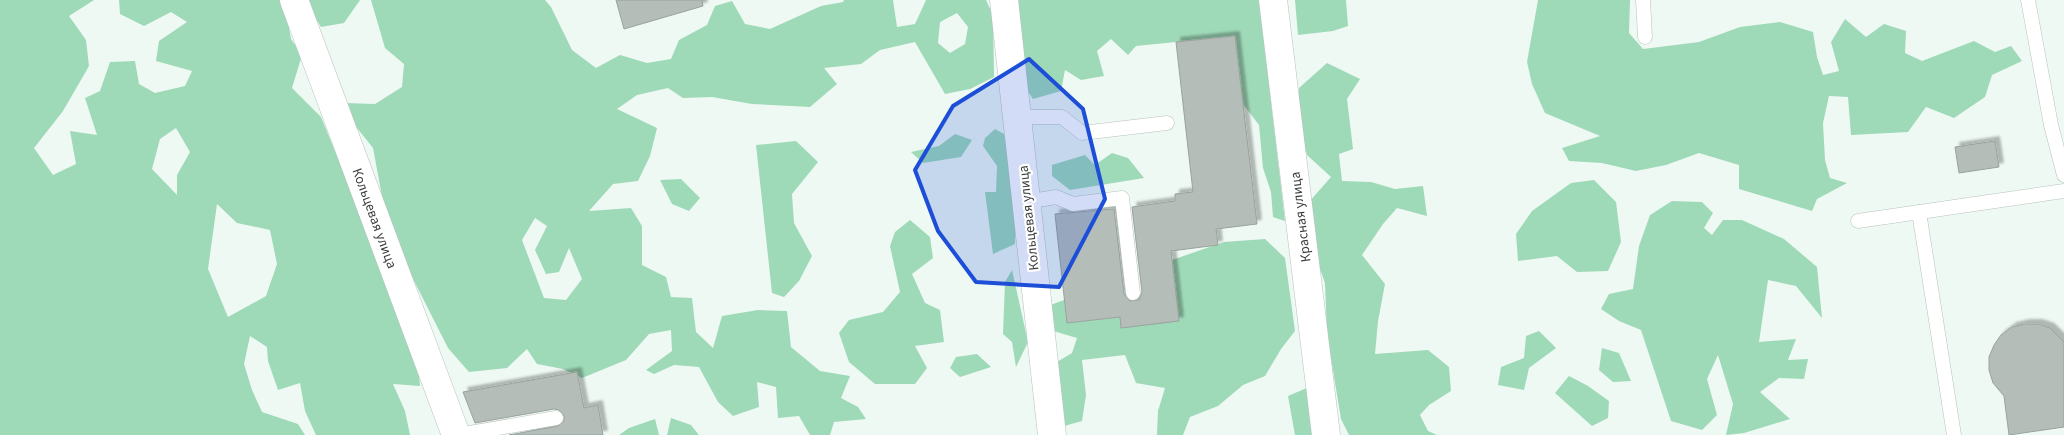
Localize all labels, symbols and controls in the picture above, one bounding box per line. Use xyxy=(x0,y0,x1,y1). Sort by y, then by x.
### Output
street label: Кольцевая улица xyxy=(1014,164,1044,271)
street label: Кольцевая улица xyxy=(347,165,402,271)
street label: Красная улица xyxy=(1286,171,1316,263)

